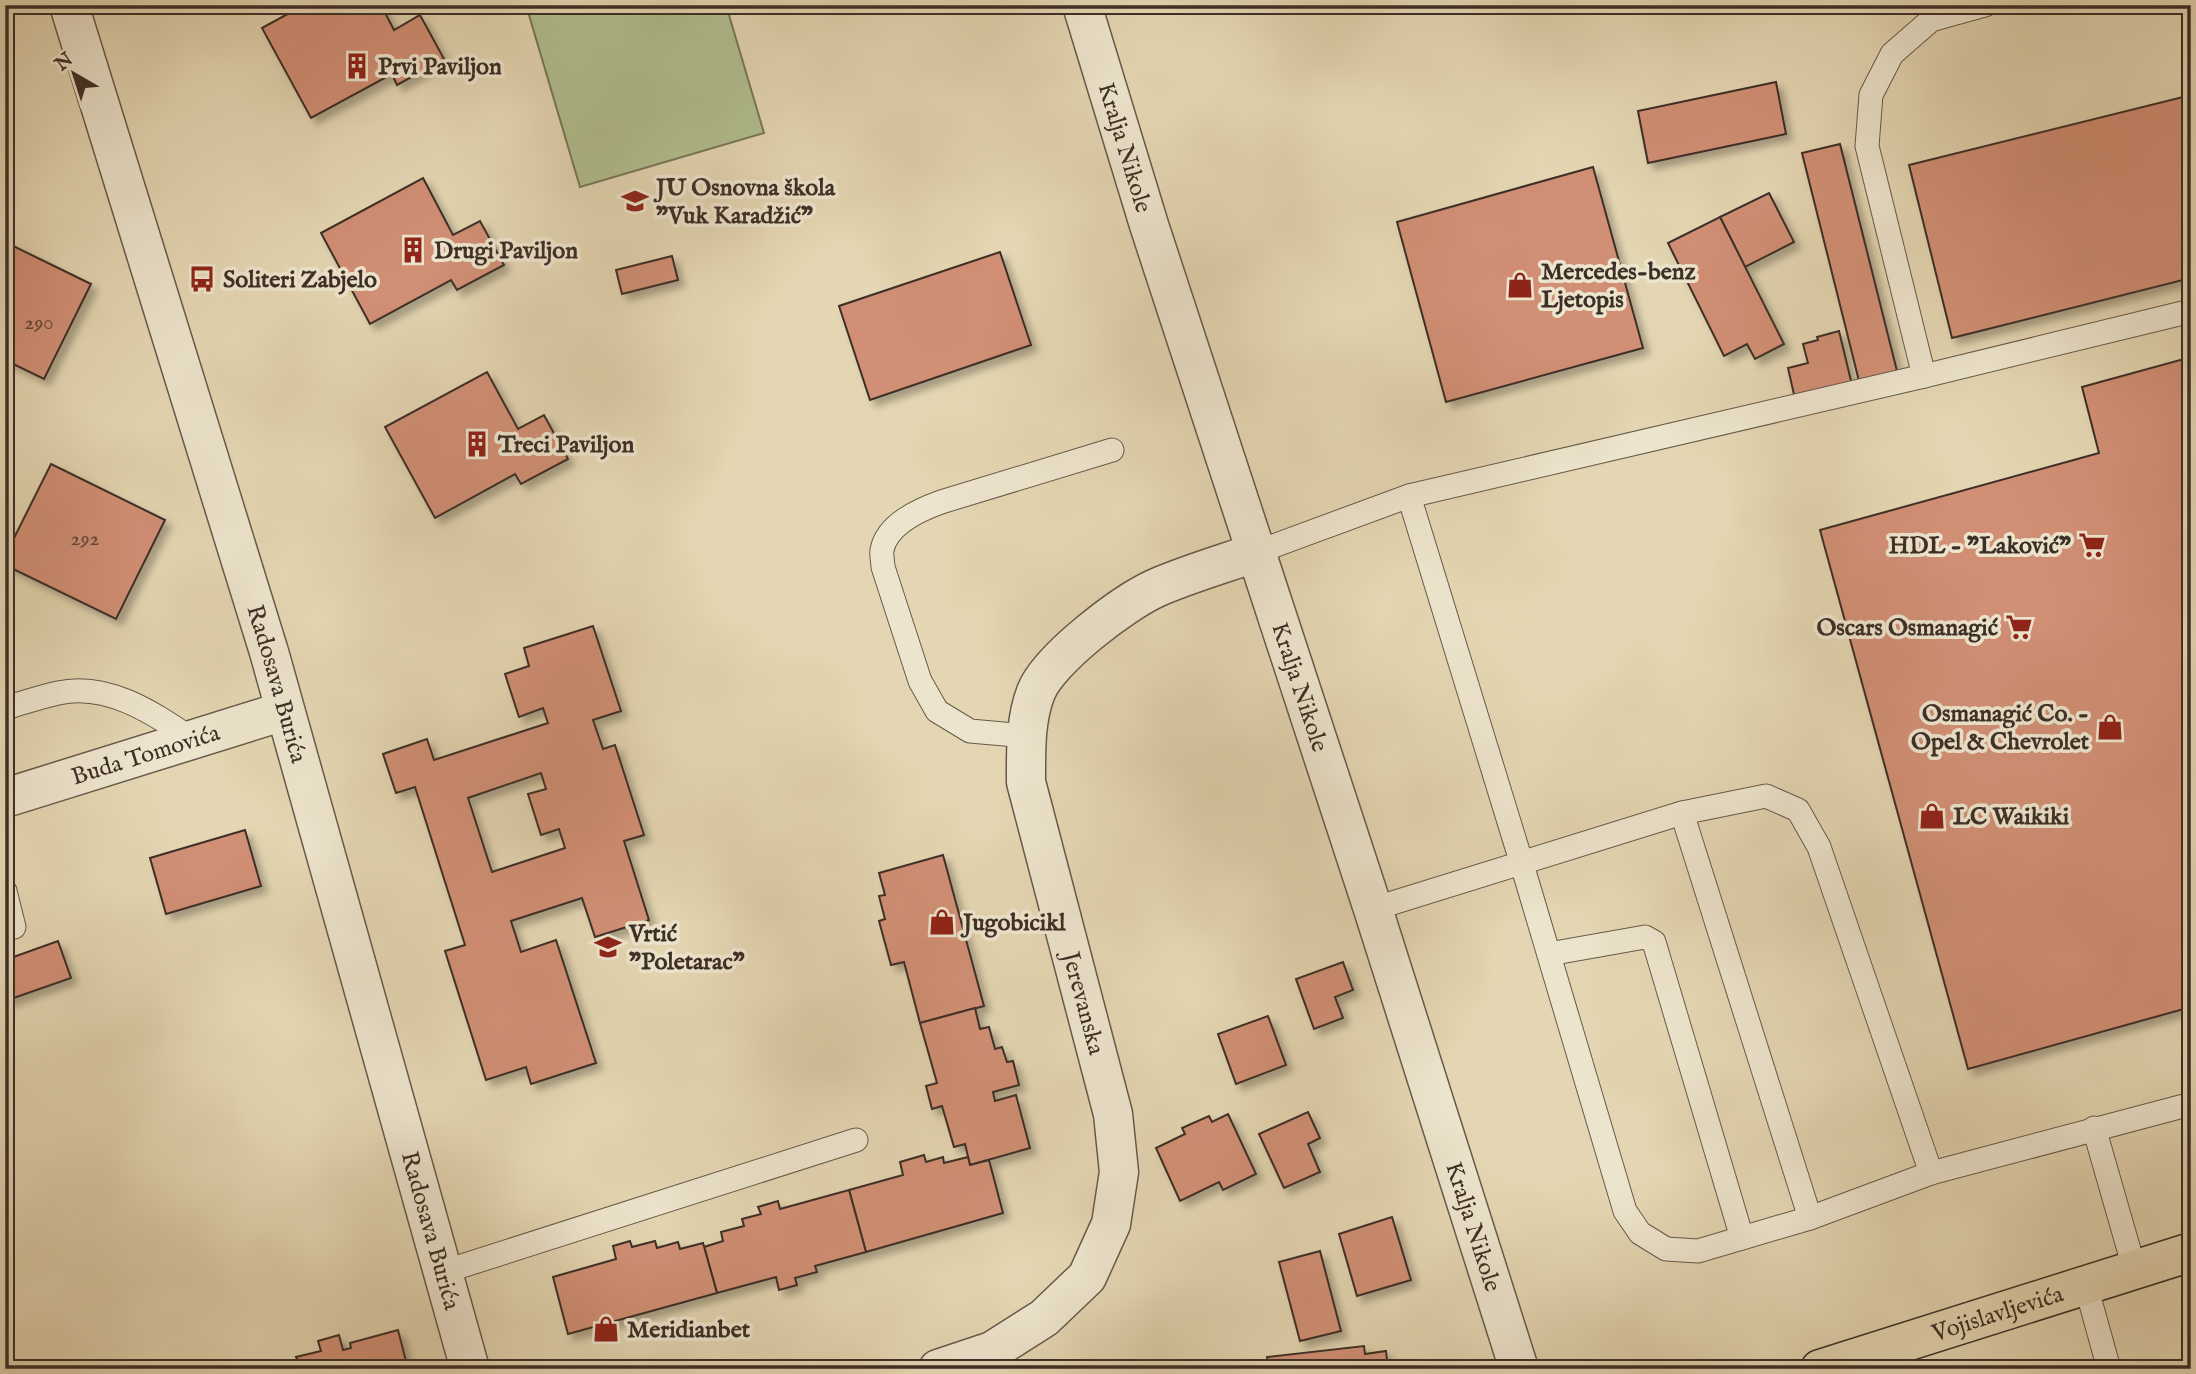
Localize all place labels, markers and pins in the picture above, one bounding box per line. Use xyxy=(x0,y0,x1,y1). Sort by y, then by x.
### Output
building icon: Prvi Paviljon xyxy=(342,51,372,81)
place label: Prvi Paviljon xyxy=(378,52,502,83)
place label: JU Osnovna škola "Vuk Karadžić" xyxy=(653,173,836,232)
school or university icon: JU Osnovna škola "Vuk Karadžić" xyxy=(620,186,650,216)
building icon: Drugi Paviljon xyxy=(398,235,428,265)
place label: Drugi Paviljon xyxy=(434,236,578,267)
place label: Mercedes-benz Ljetopis xyxy=(1541,257,1696,316)
bus stop icon: Soliteri Zabjelo xyxy=(187,264,217,294)
place label: Soliteri Zabjelo xyxy=(223,265,377,296)
shop icon: Mercedes-benz Ljetopis xyxy=(1505,270,1535,300)
building icon: Treci Paviljon xyxy=(462,429,492,459)
place label: Treci Paviljon xyxy=(497,430,634,461)
supermarket icon: HDL - "Laković" xyxy=(2077,530,2107,560)
place label: HDL - "Laković" xyxy=(1889,531,2071,562)
supermarket icon: Oscars Osmanagić xyxy=(2004,612,2034,642)
place label: Oscars Osmanagić xyxy=(1816,613,1999,644)
place label: Osmanagić Co. - Opel & Chevrolet xyxy=(1911,699,2090,758)
shop icon: Osmanagić Co. - Opel & Chevrolet xyxy=(2095,712,2125,742)
shop icon: LC Waikiki xyxy=(1917,801,1947,831)
place label: LC Waikiki xyxy=(1953,802,2070,833)
shop icon: Jugobicikl xyxy=(927,907,957,937)
place label: Jugobicikl xyxy=(960,908,1066,939)
place label: Vrtić "Poletarac" xyxy=(628,919,745,978)
school or university icon: Vrtić "Poletarac" xyxy=(593,932,623,962)
shop icon: Meridianbet xyxy=(591,1314,621,1344)
place label: Meridianbet xyxy=(627,1315,751,1346)

